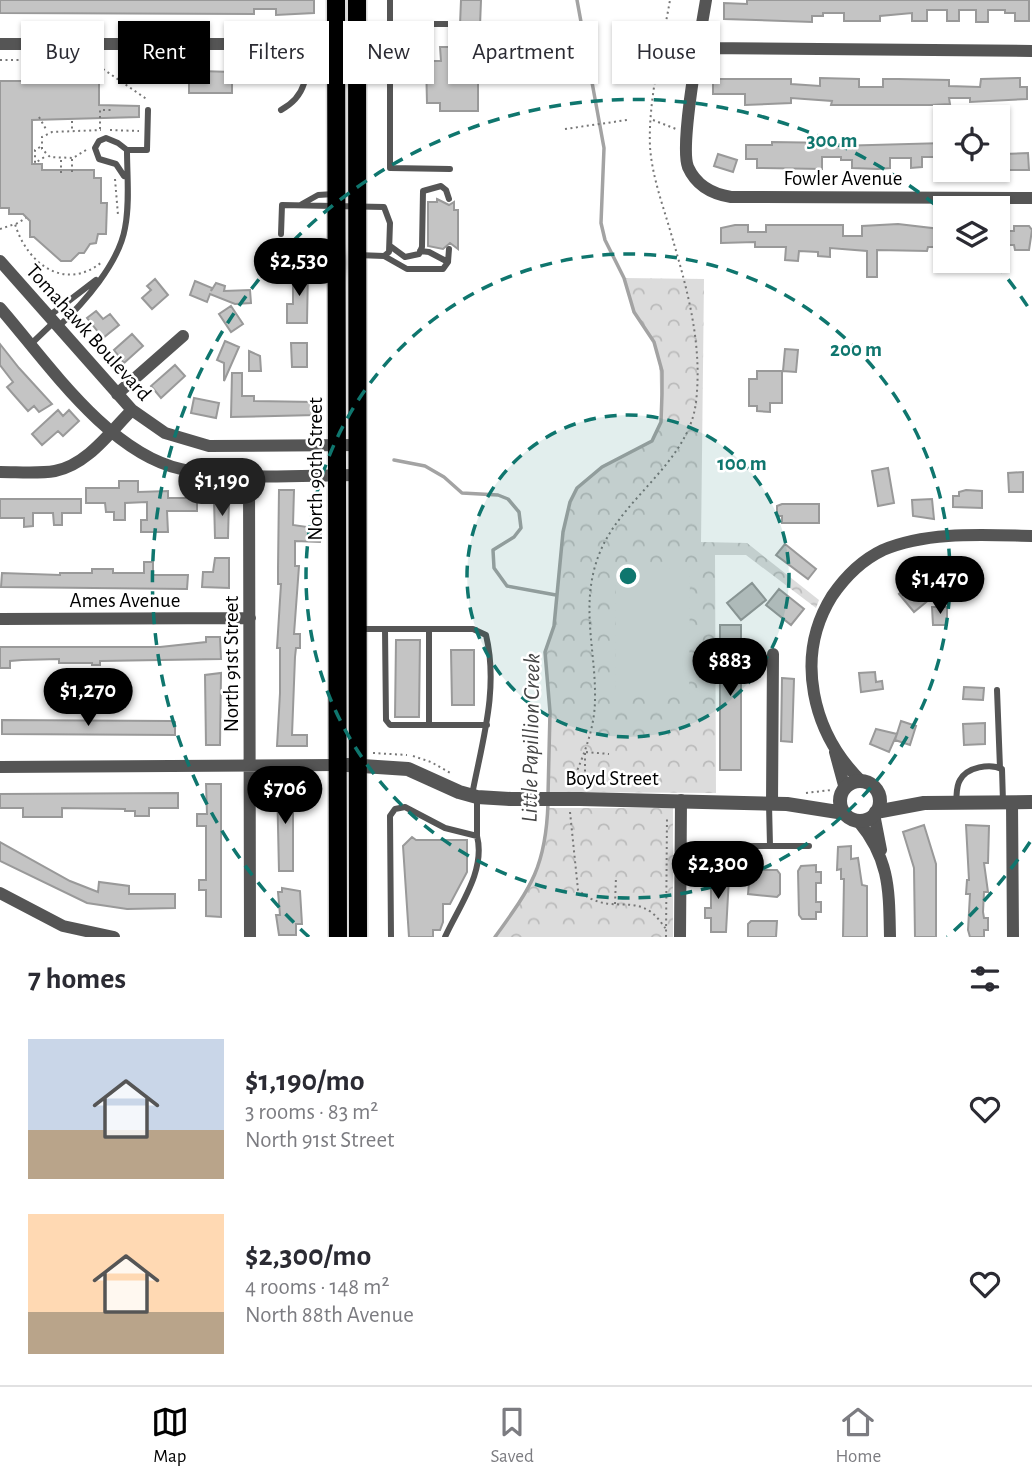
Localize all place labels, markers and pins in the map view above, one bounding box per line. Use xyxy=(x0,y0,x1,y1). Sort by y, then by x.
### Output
pin: $2,530 xyxy=(242,238,356,298)
pin: $1,190 xyxy=(165,458,279,518)
pin: $1,470 xyxy=(883,556,997,616)
centre of rings xyxy=(616,564,640,588)
pin: $883 xyxy=(689,638,771,698)
pin: $1,270 xyxy=(31,668,145,728)
pin: $706 xyxy=(244,766,326,826)
pin: $2,300 xyxy=(661,842,775,901)

